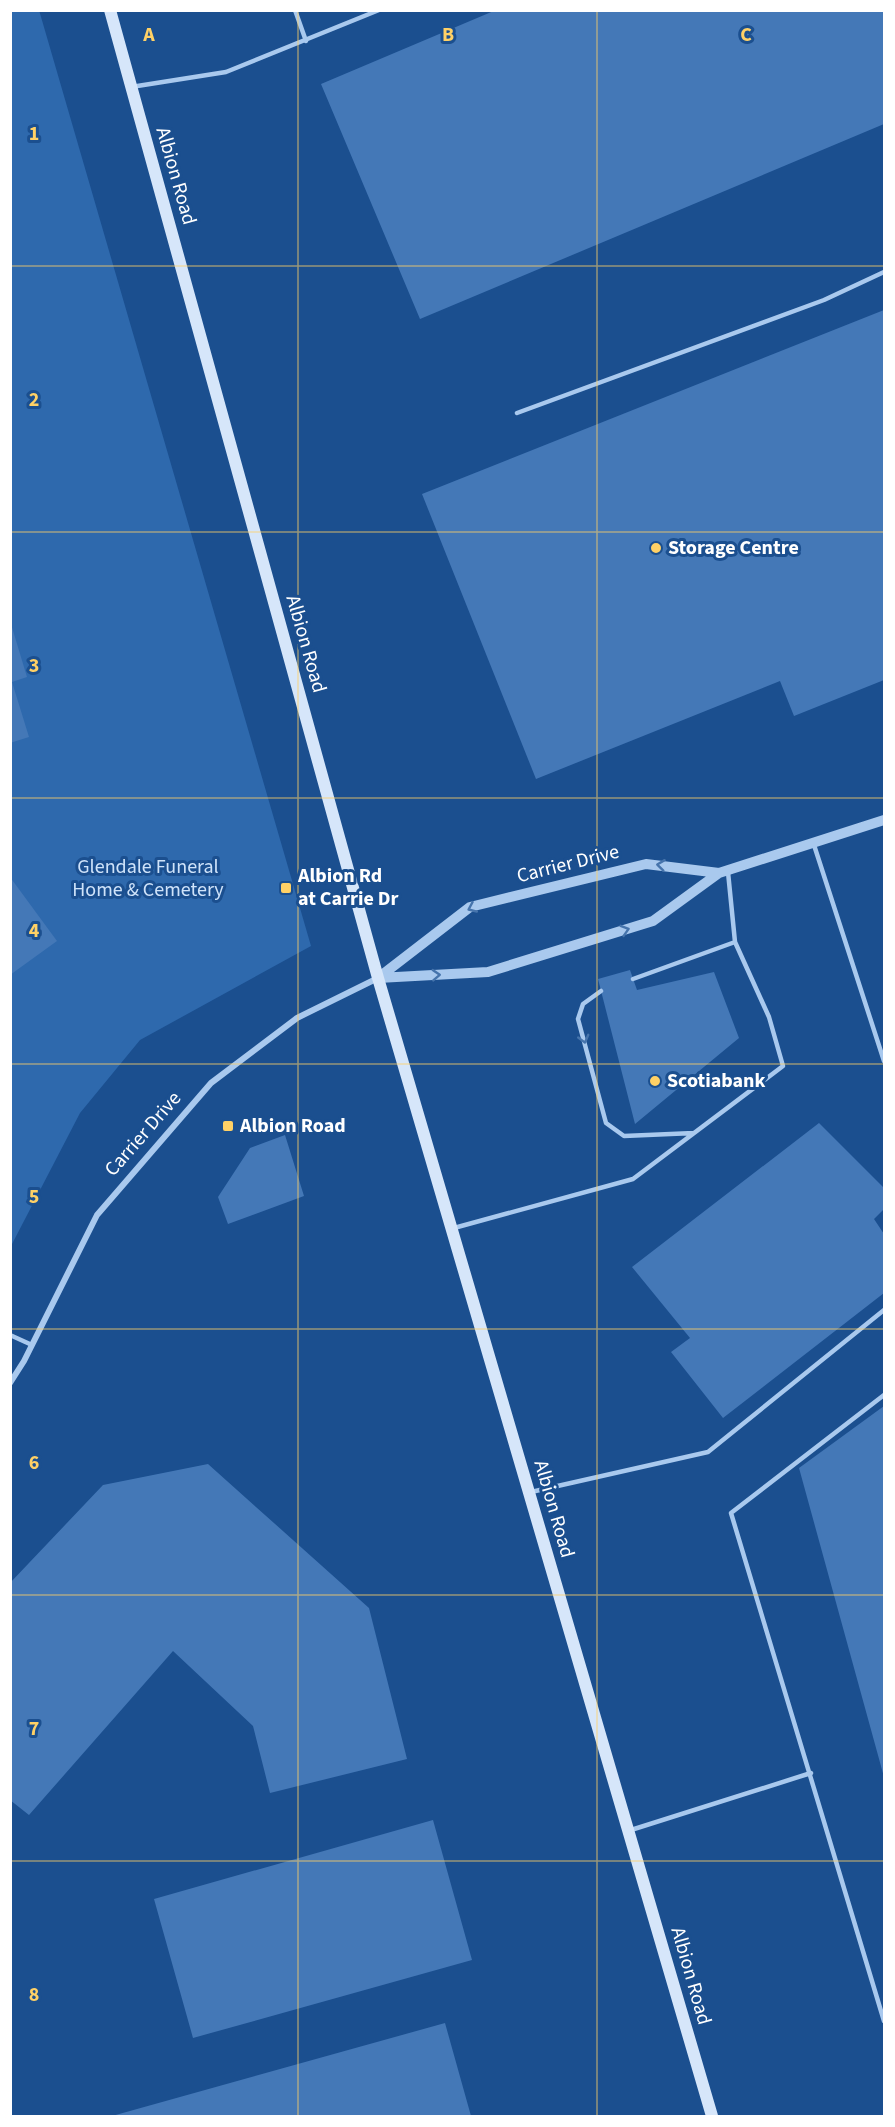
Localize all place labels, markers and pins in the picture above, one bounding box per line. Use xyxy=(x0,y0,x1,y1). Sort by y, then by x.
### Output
place label: Storage Centre xyxy=(668,534,799,562)
marker: Storage Centre xyxy=(649,541,663,555)
place label: Albion Rd at Carrie Dr xyxy=(297,862,399,913)
marker: Albion Rd at Carrie Dr xyxy=(279,881,293,895)
place label: Scotiabank xyxy=(667,1067,765,1095)
marker: Scotiabank xyxy=(648,1074,662,1088)
place label: Albion Road xyxy=(239,1112,346,1140)
marker: Albion Road xyxy=(221,1119,235,1133)

